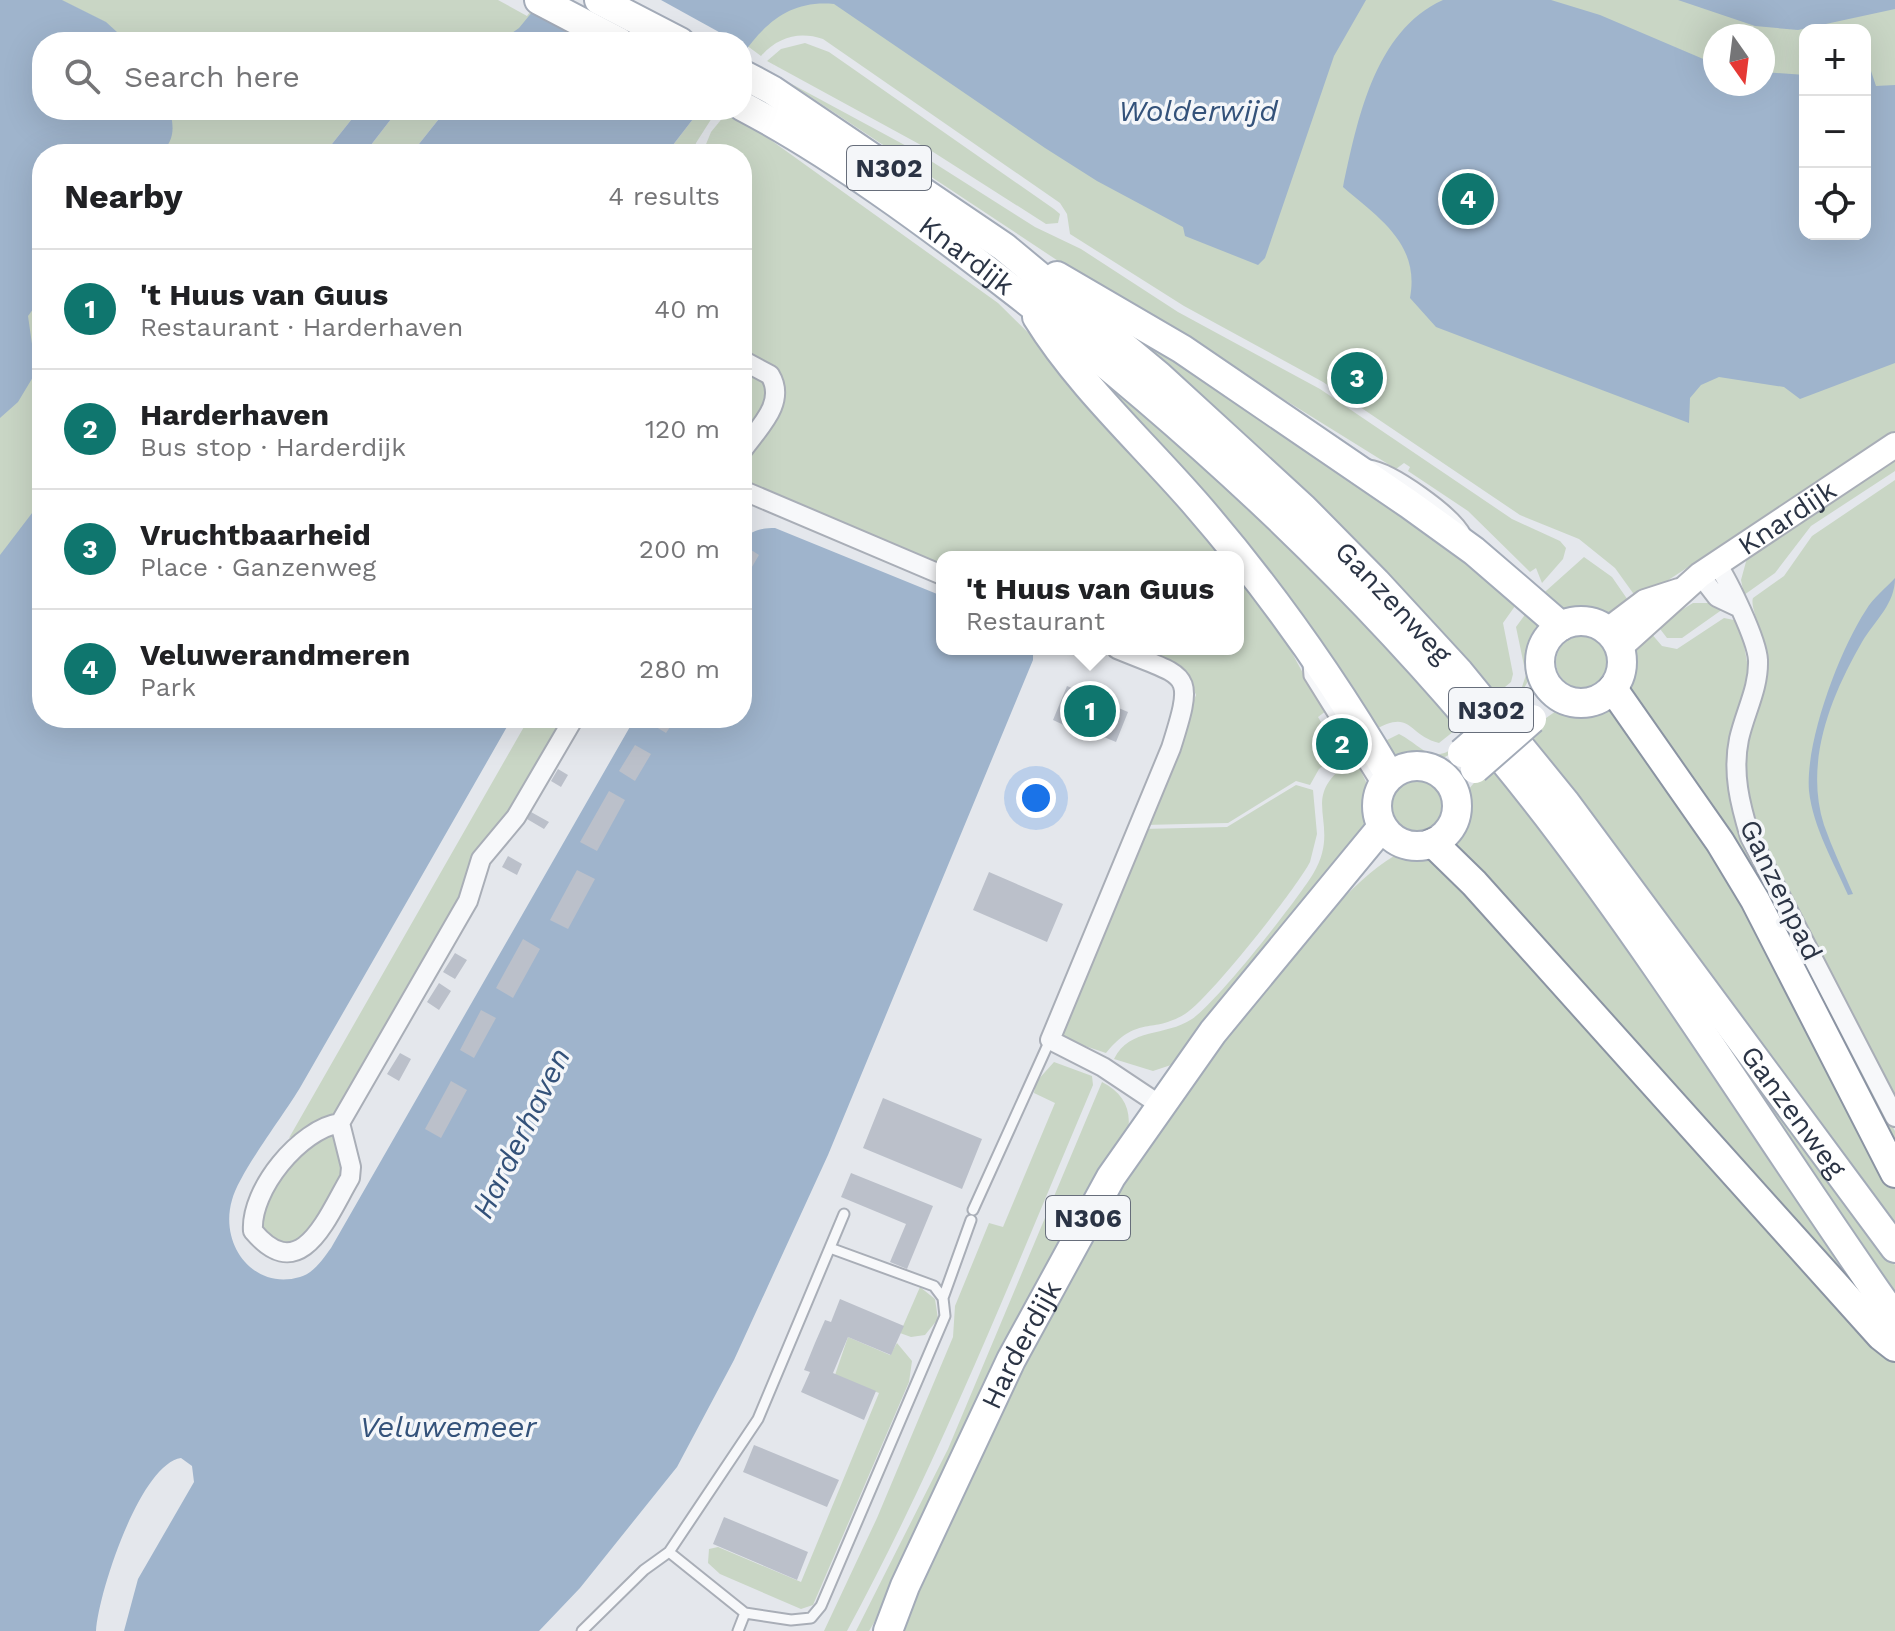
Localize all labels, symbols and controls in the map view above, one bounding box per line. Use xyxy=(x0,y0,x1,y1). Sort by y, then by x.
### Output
north arrow xyxy=(1703,24,1775,96)
map controls xyxy=(1799,24,1871,240)
button: + xyxy=(1799,24,1871,96)
search box xyxy=(32,32,752,120)
icon: search xyxy=(60,54,104,98)
text: Search here xyxy=(124,59,300,94)
water label: Wolderwijd xyxy=(1118,93,1279,128)
button: − xyxy=(1799,96,1871,168)
road number: N302 xyxy=(847,146,931,190)
button: locate xyxy=(1799,168,1871,240)
pin: 4 xyxy=(1442,169,1494,229)
text: Nearby xyxy=(64,176,183,216)
text: 4 results xyxy=(608,181,720,211)
street label: Knardijk xyxy=(913,208,1021,302)
text: 't Huus van Guus xyxy=(140,277,388,312)
text: 1 xyxy=(84,294,96,324)
text: 40 m xyxy=(654,294,720,324)
text: Restaurant · Harderhaven xyxy=(140,312,463,342)
pin: 3 xyxy=(1331,348,1383,408)
text: Harderhaven xyxy=(140,397,329,432)
text: 2 xyxy=(82,414,98,444)
text: 120 m xyxy=(645,414,720,444)
text: Bus stop · Harderdijk xyxy=(140,432,406,462)
street label: Knardijk xyxy=(1732,473,1842,562)
text: Vruchtbaarheid xyxy=(140,517,371,552)
text: 3 xyxy=(82,534,98,564)
text: 200 m xyxy=(639,534,720,564)
street label: Ganzenweg xyxy=(1329,534,1459,670)
popup xyxy=(936,551,1244,655)
text: Place · Ganzenweg xyxy=(140,552,376,582)
text: 't Huus van Guus xyxy=(966,571,1214,606)
text: Restaurant xyxy=(966,606,1105,636)
text: Veluwerandmeren xyxy=(140,637,410,672)
text: 4 xyxy=(82,654,98,684)
text: 280 m xyxy=(639,654,720,684)
text: Park xyxy=(140,672,196,702)
pin: 1 xyxy=(1064,681,1116,741)
road number: N302 xyxy=(1449,688,1533,732)
pin: 2 xyxy=(1316,714,1368,774)
your location xyxy=(1016,778,1056,818)
street label: Ganzenpad xyxy=(1733,814,1829,966)
street label: Ganzenweg xyxy=(1734,1039,1853,1184)
water label: Harderhaven xyxy=(465,1042,577,1224)
road number: N306 xyxy=(1046,1196,1130,1240)
street label: Harderdijk xyxy=(974,1274,1068,1414)
water label: Veluwemeer xyxy=(360,1409,538,1444)

